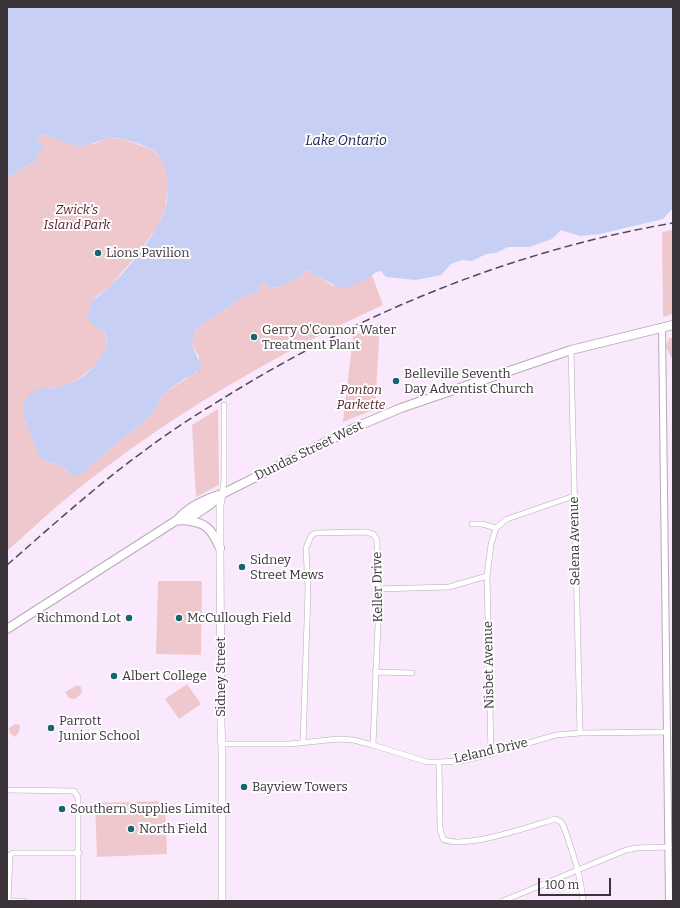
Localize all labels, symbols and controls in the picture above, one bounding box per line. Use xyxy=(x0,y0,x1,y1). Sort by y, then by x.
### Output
water label: Lake Ontario xyxy=(305,133,387,149)
park label: Zwick's Island Park xyxy=(44,202,110,233)
place label: Lions Pavilion xyxy=(106,245,190,261)
marker: Lions Pavilion xyxy=(93,248,103,258)
place label: Gerry O'Connor Water Treatment Plant xyxy=(262,322,396,353)
marker: Gerry O'Connor Water Treatment Plant xyxy=(249,332,259,342)
place label: Belleville Seventh Day Adventist Church xyxy=(404,366,534,397)
marker: Belleville Seventh Day Adventist Church xyxy=(391,376,401,386)
park label: Ponton Parkette xyxy=(337,382,385,413)
street label: Dundas Street West xyxy=(252,418,366,484)
street label: Selena Avenue xyxy=(566,496,584,586)
street label: Keller Drive xyxy=(370,551,386,623)
place label: Sidney Street Mews xyxy=(250,552,324,583)
marker: Sidney Street Mews xyxy=(237,562,247,572)
place label: Richmond Lot xyxy=(37,610,121,626)
place label: McCullough Field xyxy=(187,610,291,626)
marker: Richmond Lot xyxy=(124,613,134,623)
marker: McCullough Field xyxy=(174,613,184,623)
street label: Nisbet Avenue xyxy=(480,621,498,709)
street label: Sidney Street xyxy=(213,637,229,717)
place label: Albert College xyxy=(122,668,207,684)
marker: Albert College xyxy=(109,671,119,681)
place label: Parrott Junior School xyxy=(59,713,140,744)
marker: Parrott Junior School xyxy=(46,723,56,733)
street label: Leland Drive xyxy=(453,735,529,767)
place label: Bayview Towers xyxy=(252,779,348,795)
marker: Bayview Towers xyxy=(239,782,249,792)
place label: Southern Supplies Limited xyxy=(70,801,230,817)
marker: Southern Supplies Limited xyxy=(57,804,67,814)
place label: North Field xyxy=(139,821,207,837)
marker: North Field xyxy=(126,824,136,834)
scale bar xyxy=(540,870,613,896)
text: 100 m xyxy=(545,878,579,892)

